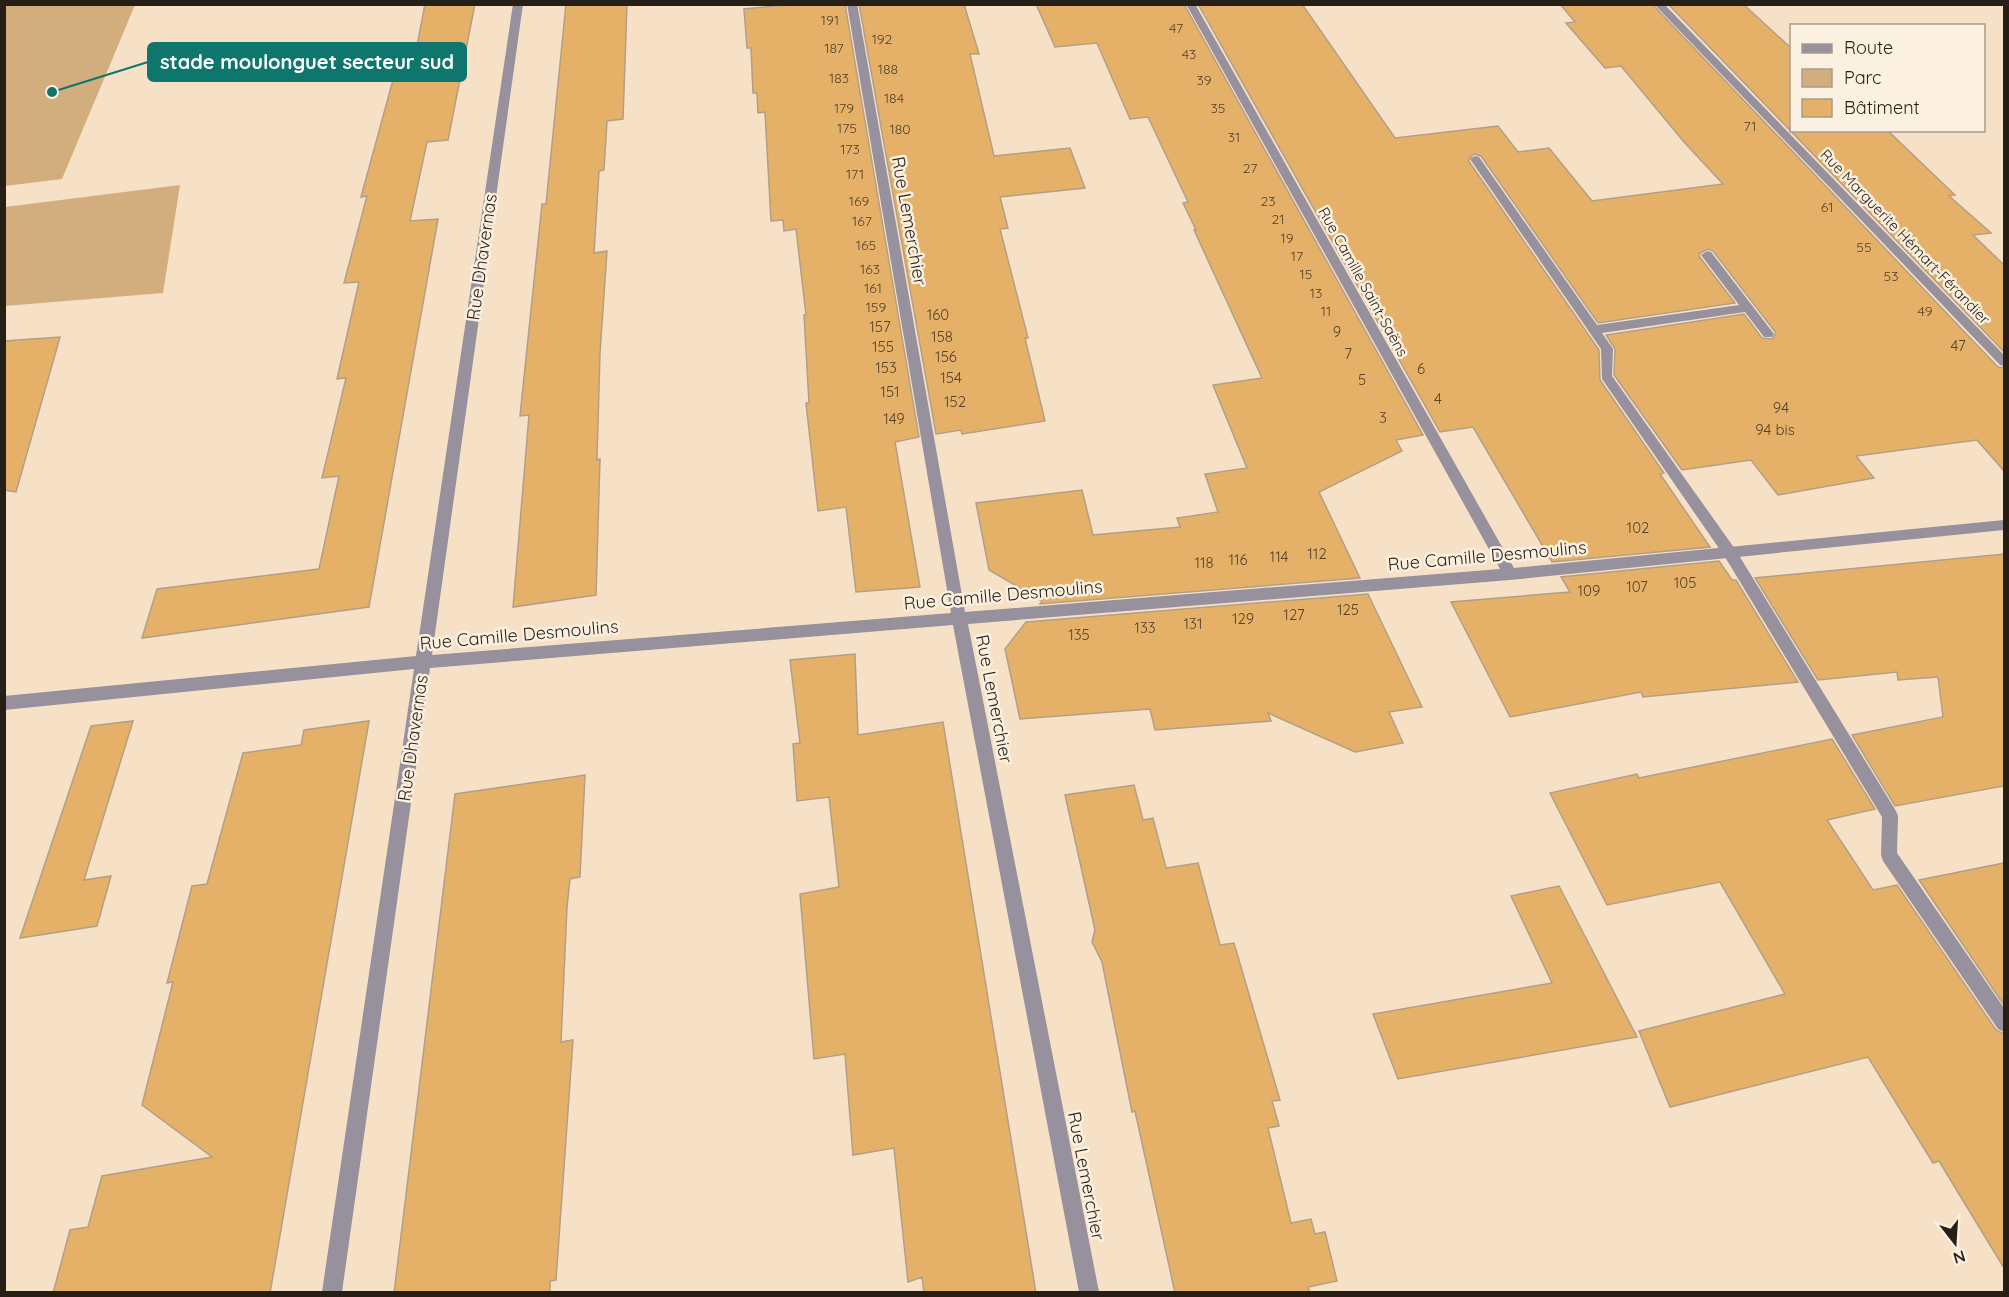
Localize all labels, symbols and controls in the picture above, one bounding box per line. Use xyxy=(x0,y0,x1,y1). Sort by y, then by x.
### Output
house number: 191 xyxy=(821,11,839,29)
house number: 47 xyxy=(1169,19,1183,37)
legend xyxy=(1790,24,1985,132)
house number: 192 xyxy=(872,30,893,48)
text: Route xyxy=(1844,36,1893,59)
house number: 187 xyxy=(824,39,844,57)
callout: stade moulonguet secteur sud xyxy=(148,43,466,81)
house number: 43 xyxy=(1182,45,1196,63)
text: stade moulonguet secteur sud xyxy=(160,49,454,74)
house number: 188 xyxy=(878,60,898,78)
text: Parc xyxy=(1844,66,1881,89)
house number: 183 xyxy=(829,69,849,87)
house number: 39 xyxy=(1196,71,1212,89)
house number: 184 xyxy=(884,89,904,107)
text: Bâtiment xyxy=(1844,96,1920,119)
house number: 179 xyxy=(834,99,854,117)
house number: 35 xyxy=(1211,99,1225,117)
house number: 71 xyxy=(1743,117,1757,135)
house number: 175 xyxy=(837,119,857,137)
house number: 180 xyxy=(889,120,911,138)
house number: 31 xyxy=(1228,128,1240,146)
house number: 173 xyxy=(840,140,860,158)
street label: Rue Marguerite Hémart-Férandier xyxy=(1816,145,1994,328)
street label: Rue Lemerchier xyxy=(887,155,932,287)
house number: 27 xyxy=(1243,159,1257,177)
house number: 171 xyxy=(846,165,864,183)
street label: Rue Dhavernas xyxy=(461,192,502,322)
house number: 169 xyxy=(849,192,869,210)
house number: 23 xyxy=(1260,192,1276,210)
house number: 61 xyxy=(1821,198,1833,216)
street label: Rue Camille Saint-Saëns xyxy=(1314,204,1413,360)
house number: 21 xyxy=(1272,210,1284,228)
house number: 167 xyxy=(852,212,872,230)
house number: 19 xyxy=(1281,229,1294,247)
house number: 165 xyxy=(856,236,876,254)
house number: 55 xyxy=(1856,238,1872,256)
house number: 17 xyxy=(1291,247,1303,265)
house number: 163 xyxy=(860,260,880,278)
house number: 15 xyxy=(1300,265,1312,283)
house number: 53 xyxy=(1884,267,1898,285)
house number: 161 xyxy=(864,279,882,297)
house number: 13 xyxy=(1310,284,1322,302)
house number: 159 xyxy=(866,298,886,316)
house number: 11 xyxy=(1321,302,1331,320)
house number: 49 xyxy=(1918,302,1933,320)
house number: 160 xyxy=(927,305,949,324)
house number: 157 xyxy=(869,317,891,336)
house number: 9 xyxy=(1333,322,1341,341)
house number: 158 xyxy=(931,327,953,346)
house number: 47 xyxy=(1950,336,1966,355)
house number: 155 xyxy=(872,337,894,356)
house number: 7 xyxy=(1344,344,1352,363)
house number: 156 xyxy=(935,347,957,366)
house number: 153 xyxy=(875,358,897,377)
house number: 6 xyxy=(1417,359,1425,378)
house number: 154 xyxy=(940,368,962,387)
house number: 5 xyxy=(1358,370,1366,389)
house number: 151 xyxy=(880,382,900,401)
house number: 4 xyxy=(1434,389,1442,408)
house number: 152 xyxy=(944,392,966,411)
house number: 94 xyxy=(1773,398,1789,417)
house number: 3 xyxy=(1379,408,1387,427)
house number: 149 xyxy=(883,409,905,428)
house number: 94 bis xyxy=(1755,420,1795,439)
house number: 102 xyxy=(1627,518,1649,537)
street label: Rue Camille Desmoulins xyxy=(1387,535,1587,576)
house number: 112 xyxy=(1307,544,1327,563)
house number: 114 xyxy=(1270,547,1288,566)
house number: 116 xyxy=(1228,550,1248,569)
house number: 118 xyxy=(1194,553,1214,572)
house number: 105 xyxy=(1674,573,1696,592)
street label: Rue Camille Desmoulins xyxy=(903,574,1103,615)
house number: 107 xyxy=(1626,577,1648,596)
house number: 109 xyxy=(1578,581,1600,600)
house number: 125 xyxy=(1337,600,1359,619)
house number: 127 xyxy=(1283,605,1305,624)
house number: 129 xyxy=(1232,609,1254,628)
street label: Rue Camille Desmoulins xyxy=(419,614,619,655)
house number: 131 xyxy=(1184,614,1202,633)
house number: 133 xyxy=(1134,618,1156,637)
house number: 135 xyxy=(1068,625,1090,644)
street label: Rue Lemerchier xyxy=(971,633,1018,765)
street label: Rue Dhavernas xyxy=(392,673,433,803)
street label: Rue Lemerchier xyxy=(1063,1110,1110,1242)
north arrow xyxy=(1925,1213,1985,1273)
text: N xyxy=(1951,1246,1968,1269)

